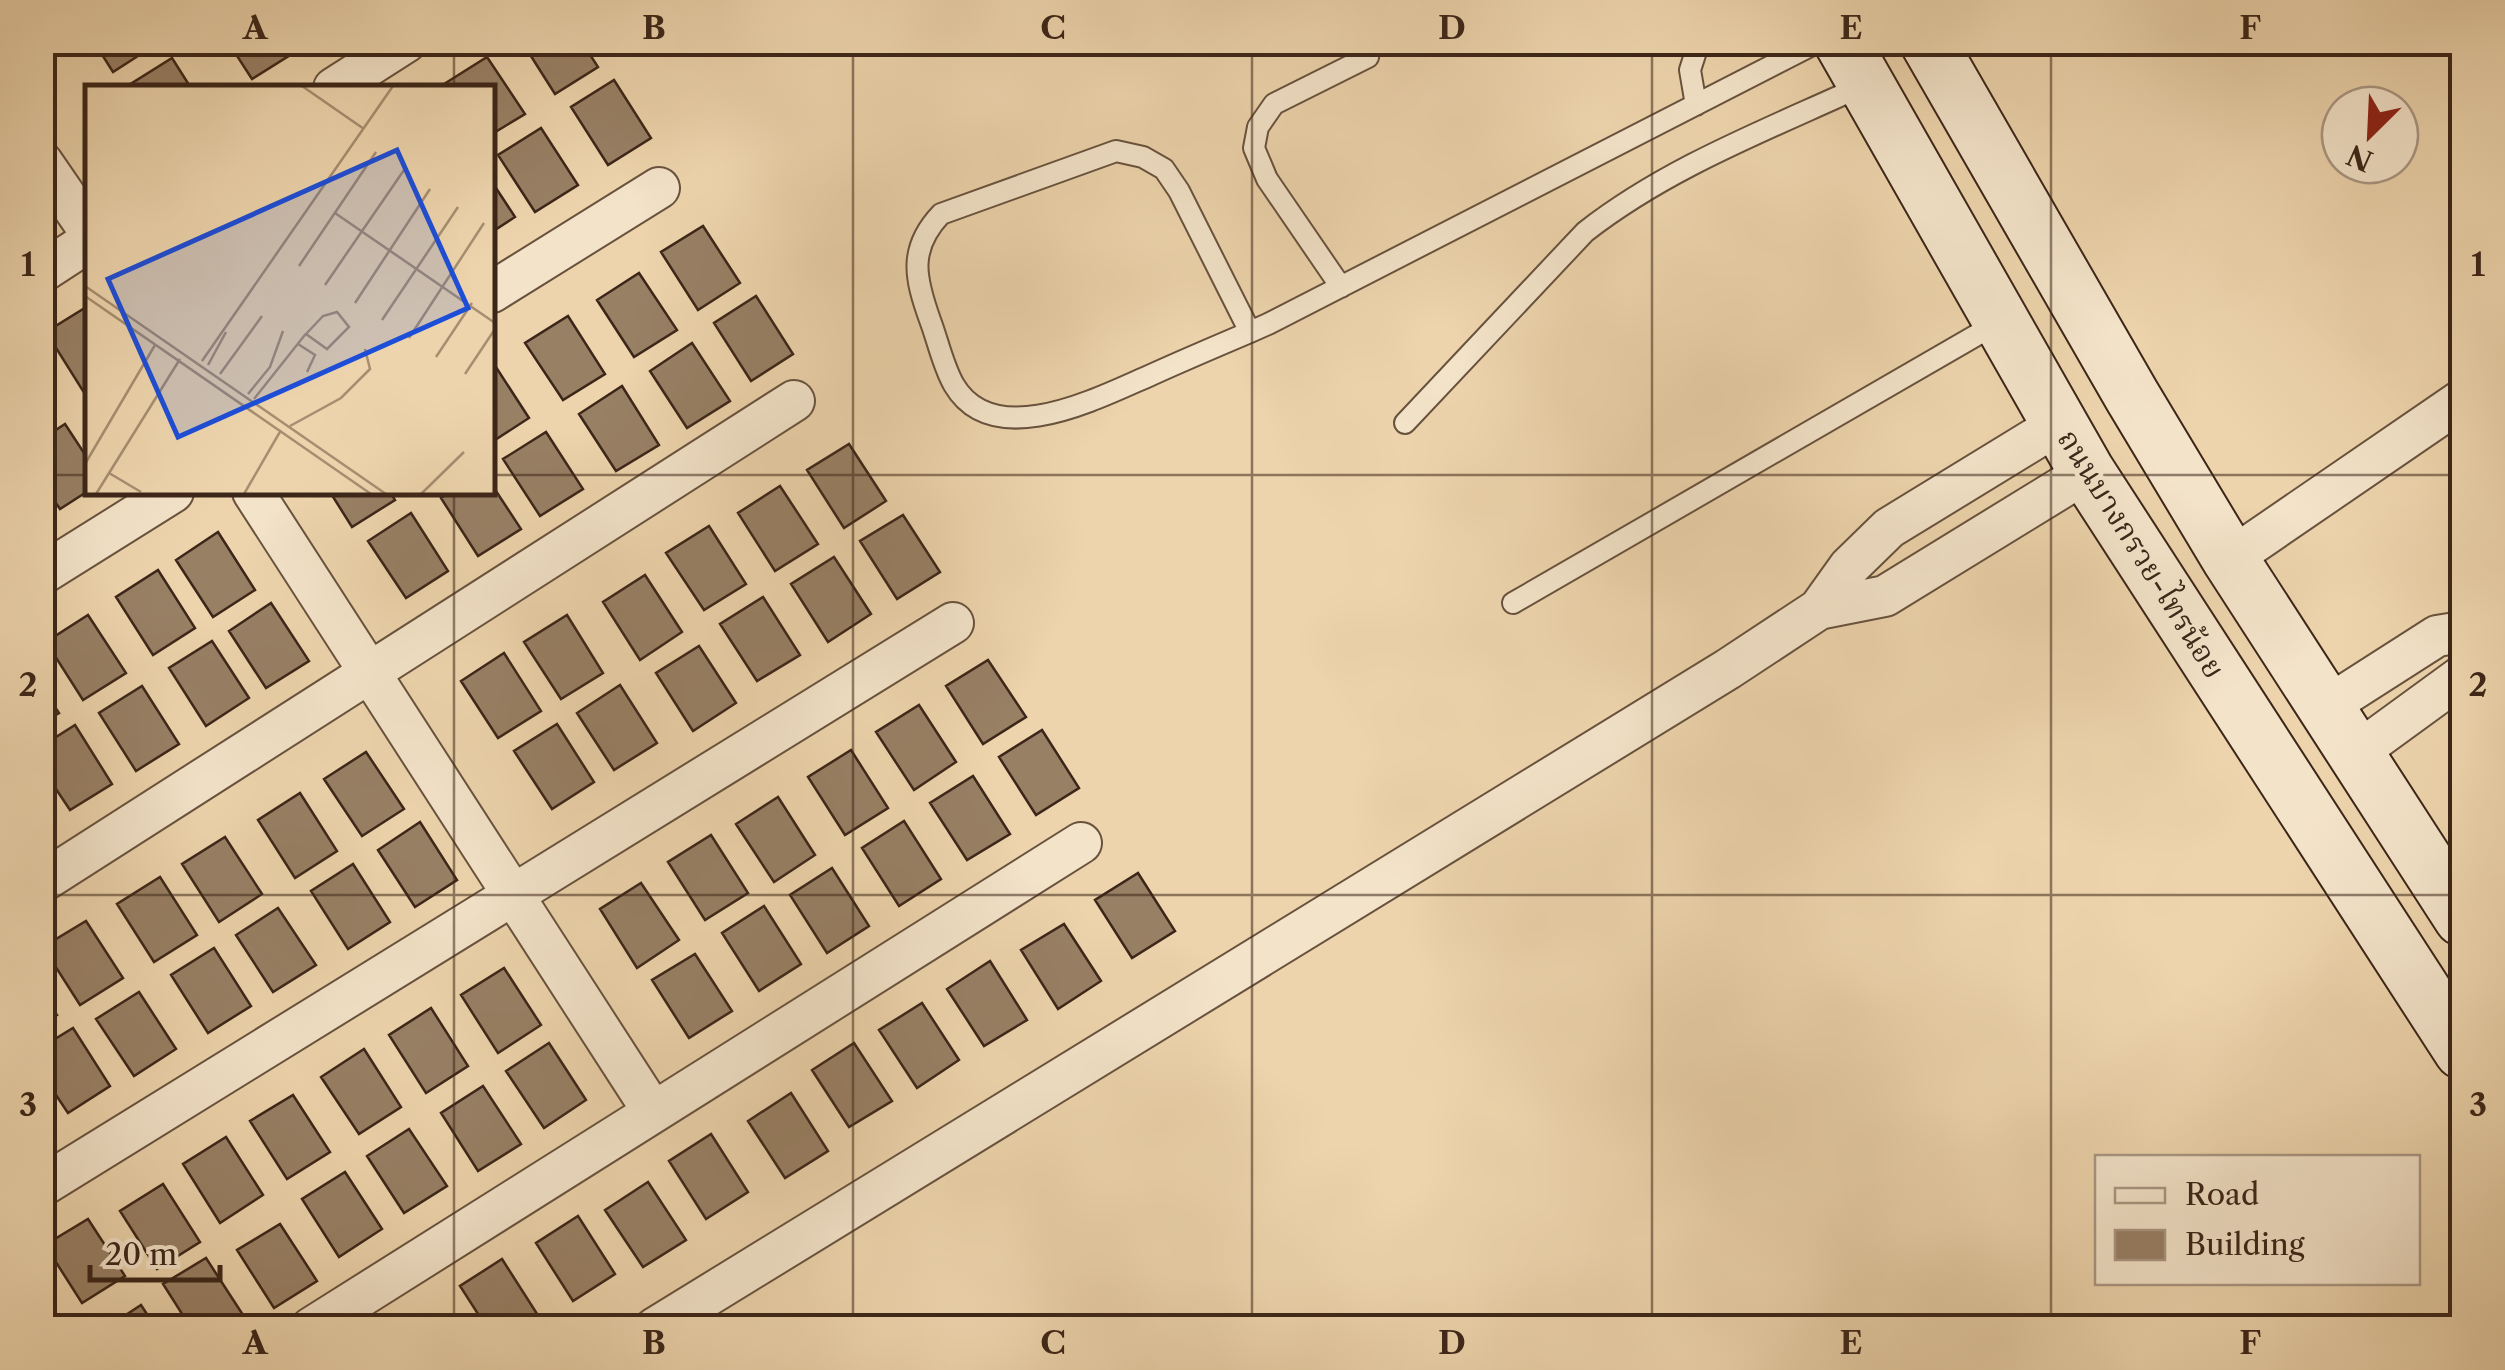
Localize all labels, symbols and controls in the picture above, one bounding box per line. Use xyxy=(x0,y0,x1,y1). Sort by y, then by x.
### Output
text: A xyxy=(242,8,269,47)
text: B xyxy=(642,8,666,47)
text: C xyxy=(1040,8,1066,47)
text: D xyxy=(1438,8,1466,47)
text: E xyxy=(1839,8,1863,47)
text: F xyxy=(2239,8,2261,47)
inset map xyxy=(85,85,495,495)
north arrow xyxy=(2320,85,2420,185)
text: N xyxy=(2342,137,2378,178)
text: 1 xyxy=(21,245,36,284)
text: 1 xyxy=(2471,245,2486,284)
street label: ถนนบางกรวย-ไทรน้อย xyxy=(2050,421,2235,685)
text: 2 xyxy=(19,665,37,704)
text: 2 xyxy=(2469,665,2487,704)
text: 3 xyxy=(19,1085,37,1124)
text: 3 xyxy=(2469,1085,2487,1124)
legend xyxy=(2095,1155,2420,1285)
text: Road xyxy=(2185,1176,2259,1213)
scale bar xyxy=(90,1220,220,1282)
text: Building xyxy=(2185,1226,2305,1263)
text: 20 m xyxy=(105,1236,177,1273)
text: A xyxy=(242,1323,269,1362)
text: B xyxy=(642,1323,666,1362)
text: C xyxy=(1040,1323,1066,1362)
text: D xyxy=(1438,1323,1466,1362)
text: E xyxy=(1839,1323,1863,1362)
text: F xyxy=(2239,1323,2261,1362)

